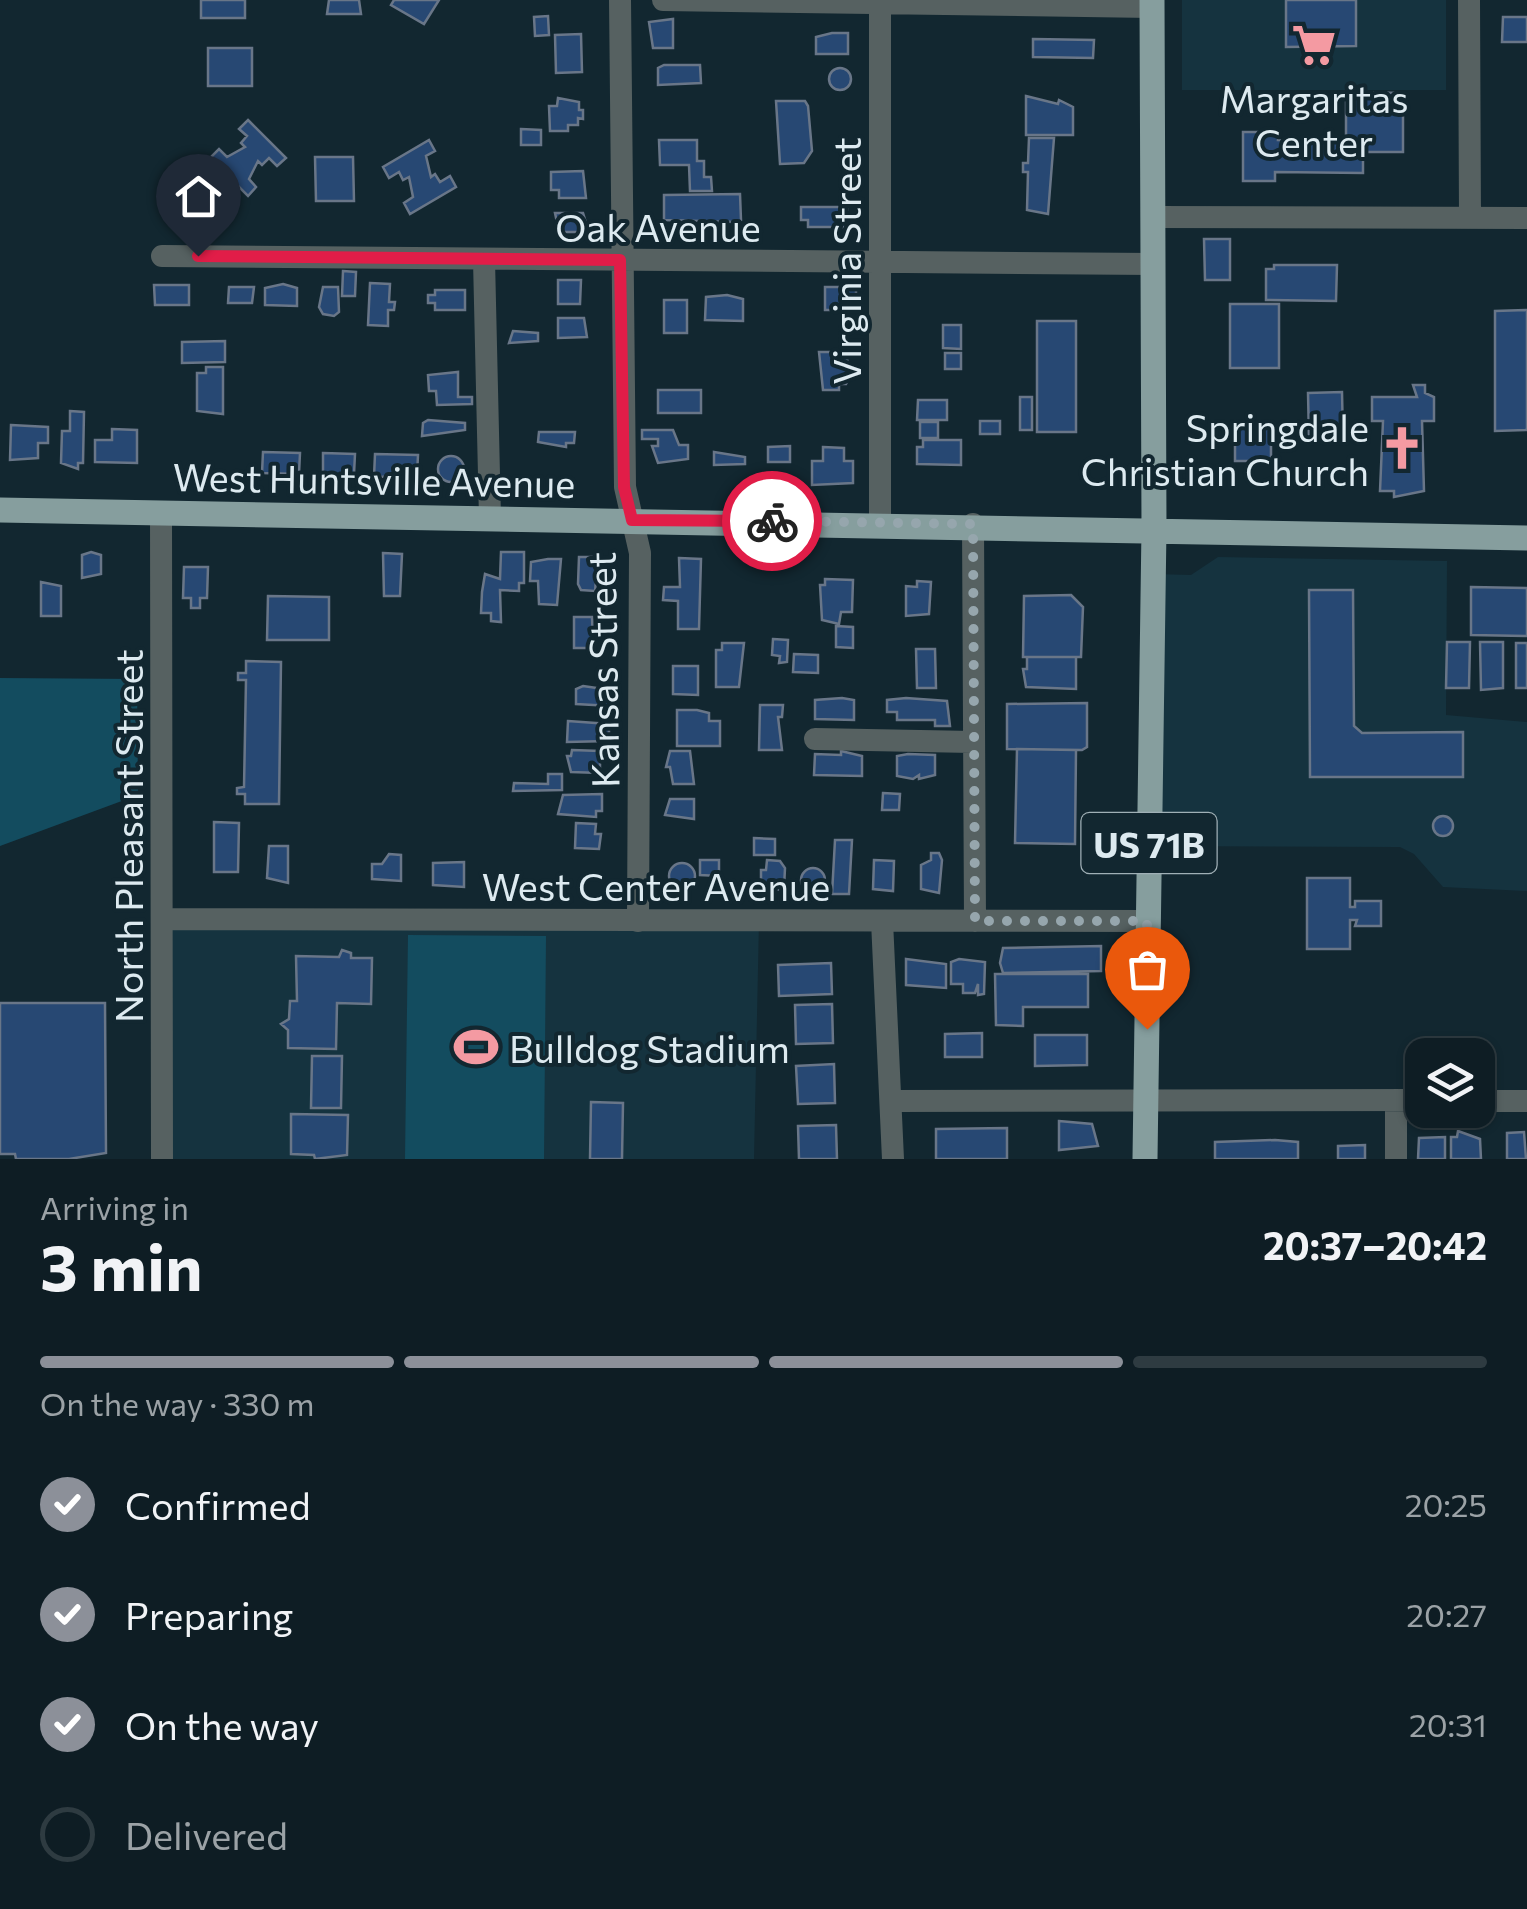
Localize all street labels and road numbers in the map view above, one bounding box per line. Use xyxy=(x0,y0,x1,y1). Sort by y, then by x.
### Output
street label: Virginia Street xyxy=(822,137,869,385)
street label: Oak Avenue xyxy=(555,203,761,250)
street label: West Huntsville Avenue xyxy=(172,452,576,506)
street label: Kansas Street xyxy=(576,551,628,789)
street label: North Pleasant Street xyxy=(104,649,151,1023)
road number: US 71B xyxy=(1082,813,1216,873)
street label: West Center Avenue xyxy=(482,862,830,909)

